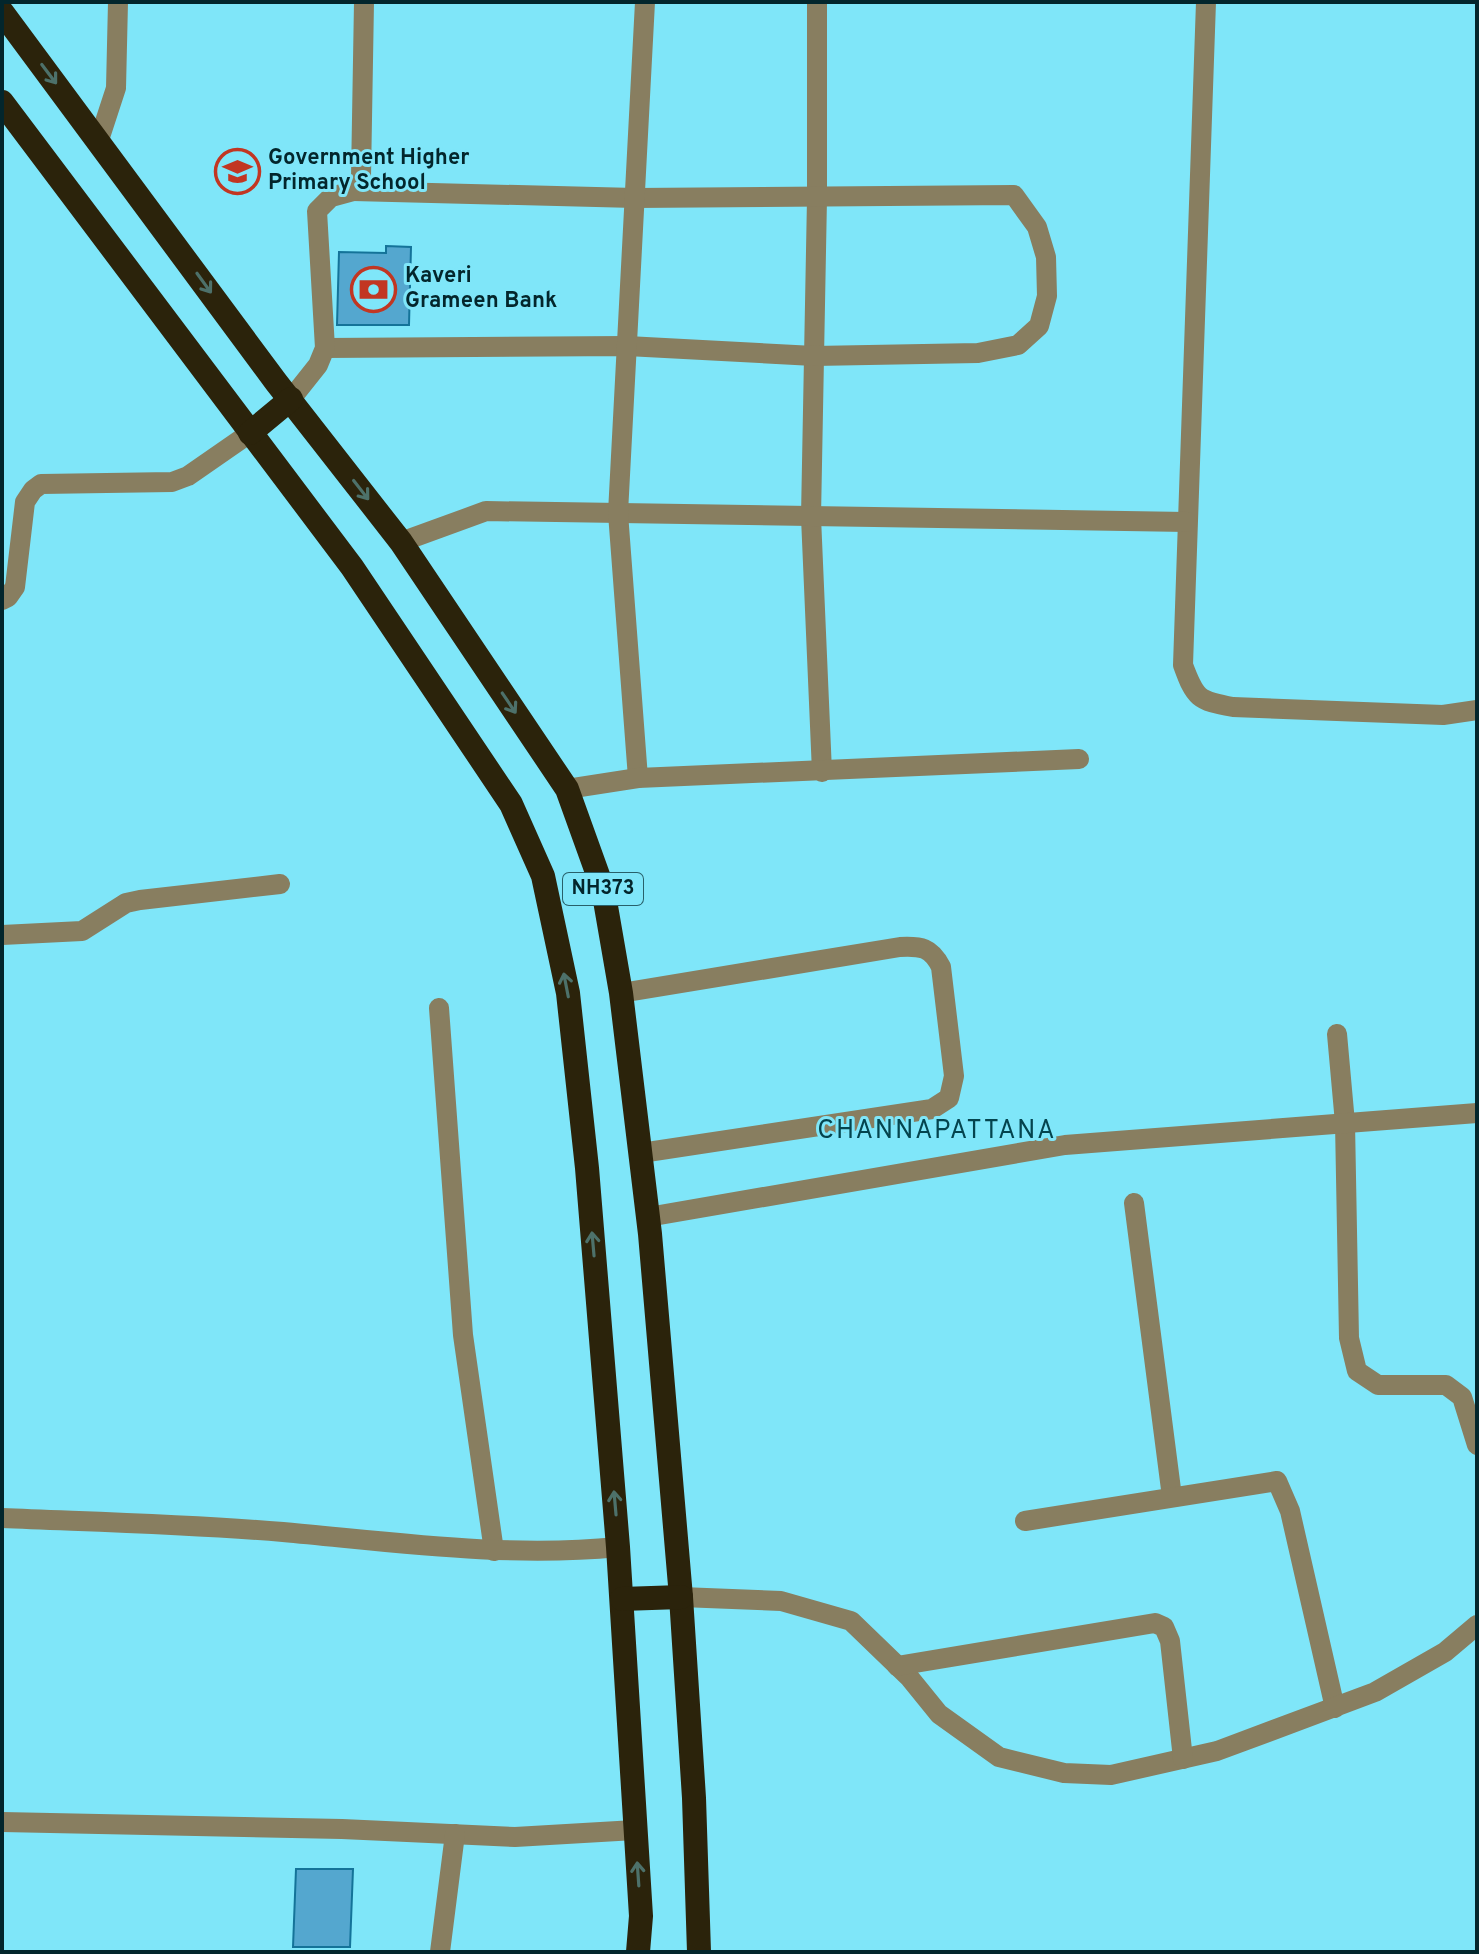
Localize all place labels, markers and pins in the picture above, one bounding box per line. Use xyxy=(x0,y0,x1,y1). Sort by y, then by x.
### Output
place label: Government Higher Primary School xyxy=(268,145,469,197)
school or university icon: Government Higher Primary School xyxy=(213,147,261,195)
place label: Kaveri Grameen Bank xyxy=(405,263,557,315)
bank icon: Kaveri Grameen Bank xyxy=(350,265,398,313)

